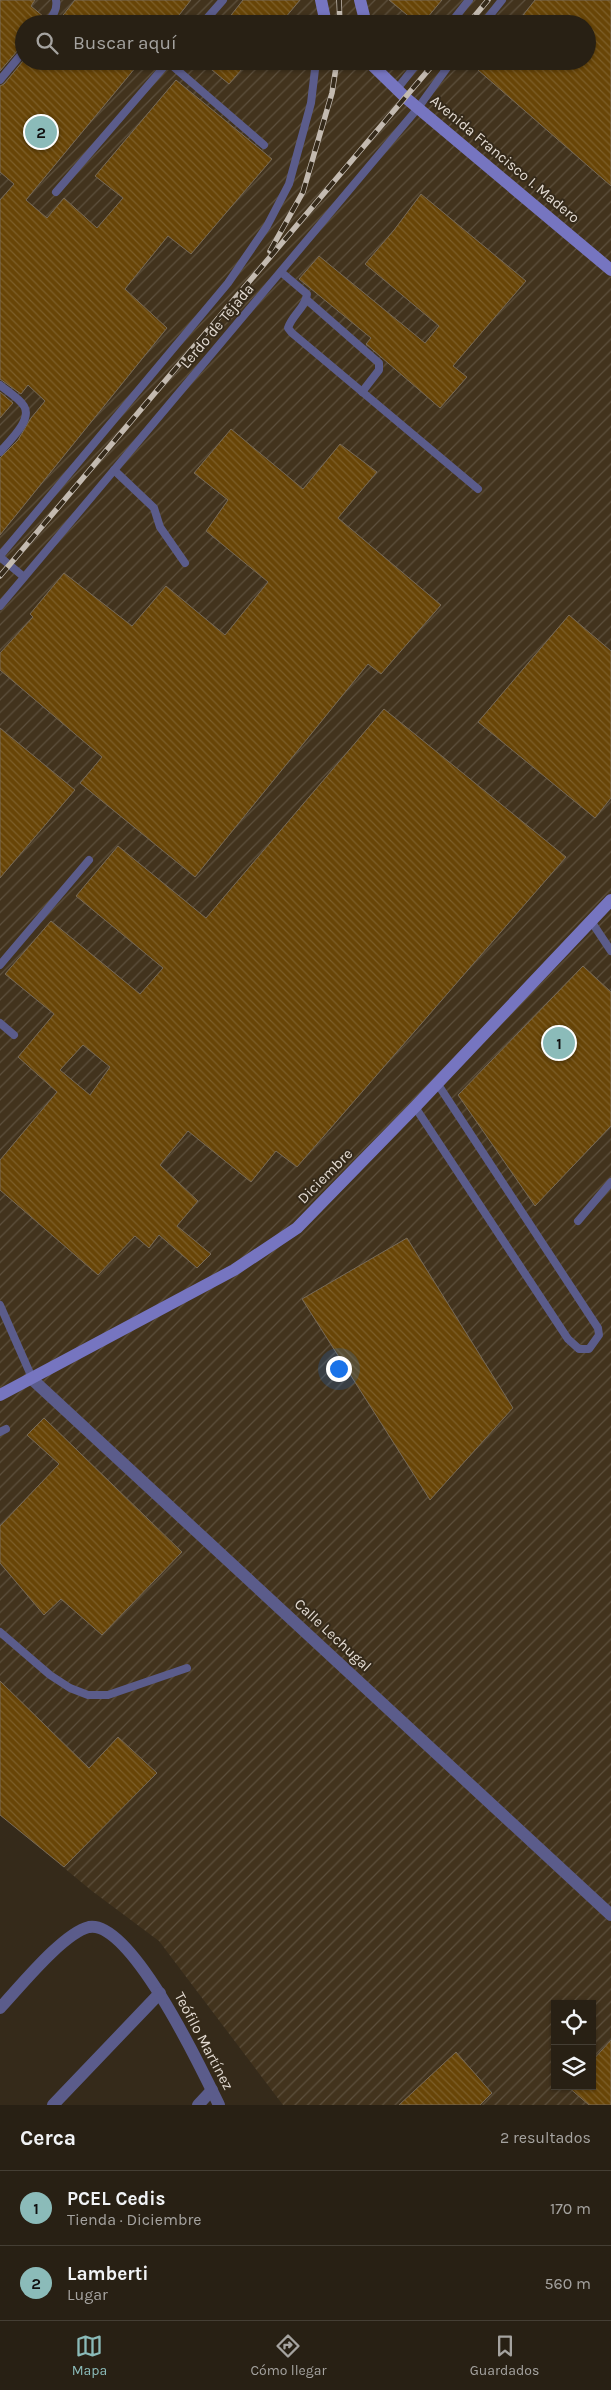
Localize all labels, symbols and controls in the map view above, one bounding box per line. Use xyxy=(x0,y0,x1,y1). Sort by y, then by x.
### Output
search box xyxy=(15,15,596,70)
icon: search xyxy=(33,29,61,57)
text: Buscar aquí xyxy=(73,32,177,54)
street label: Avenida Francisco I. Madero xyxy=(427,91,583,227)
pin: 2 xyxy=(25,113,57,151)
street label: Lerdo de Tejada xyxy=(176,280,258,372)
pin: 1 xyxy=(543,1024,575,1062)
street label: Diciembre xyxy=(294,1145,356,1207)
your location xyxy=(326,1356,352,1382)
street label: Calle Lechugal xyxy=(291,1595,375,1675)
street label: Teófilo Martínez xyxy=(171,1989,237,2093)
map controls xyxy=(551,2000,596,2090)
button: locate xyxy=(551,2000,596,2045)
button: layers xyxy=(551,2045,596,2090)
text: Cerca xyxy=(20,2126,76,2150)
text: 2 resultados xyxy=(500,2128,591,2147)
text: PCEL Cedis xyxy=(67,2188,165,2210)
text: 1 xyxy=(33,2199,39,2218)
text: 170 m xyxy=(550,2199,591,2218)
text: Tienda · Diciembre xyxy=(67,2210,201,2229)
text: Lamberti xyxy=(67,2263,148,2285)
text: 2 xyxy=(31,2274,41,2293)
text: 560 m xyxy=(545,2274,591,2293)
text: Lugar xyxy=(67,2285,108,2304)
tab: Mapa xyxy=(72,2332,107,2379)
tab: Cómo llegar xyxy=(250,2332,326,2379)
tab: Guardados xyxy=(470,2332,539,2379)

